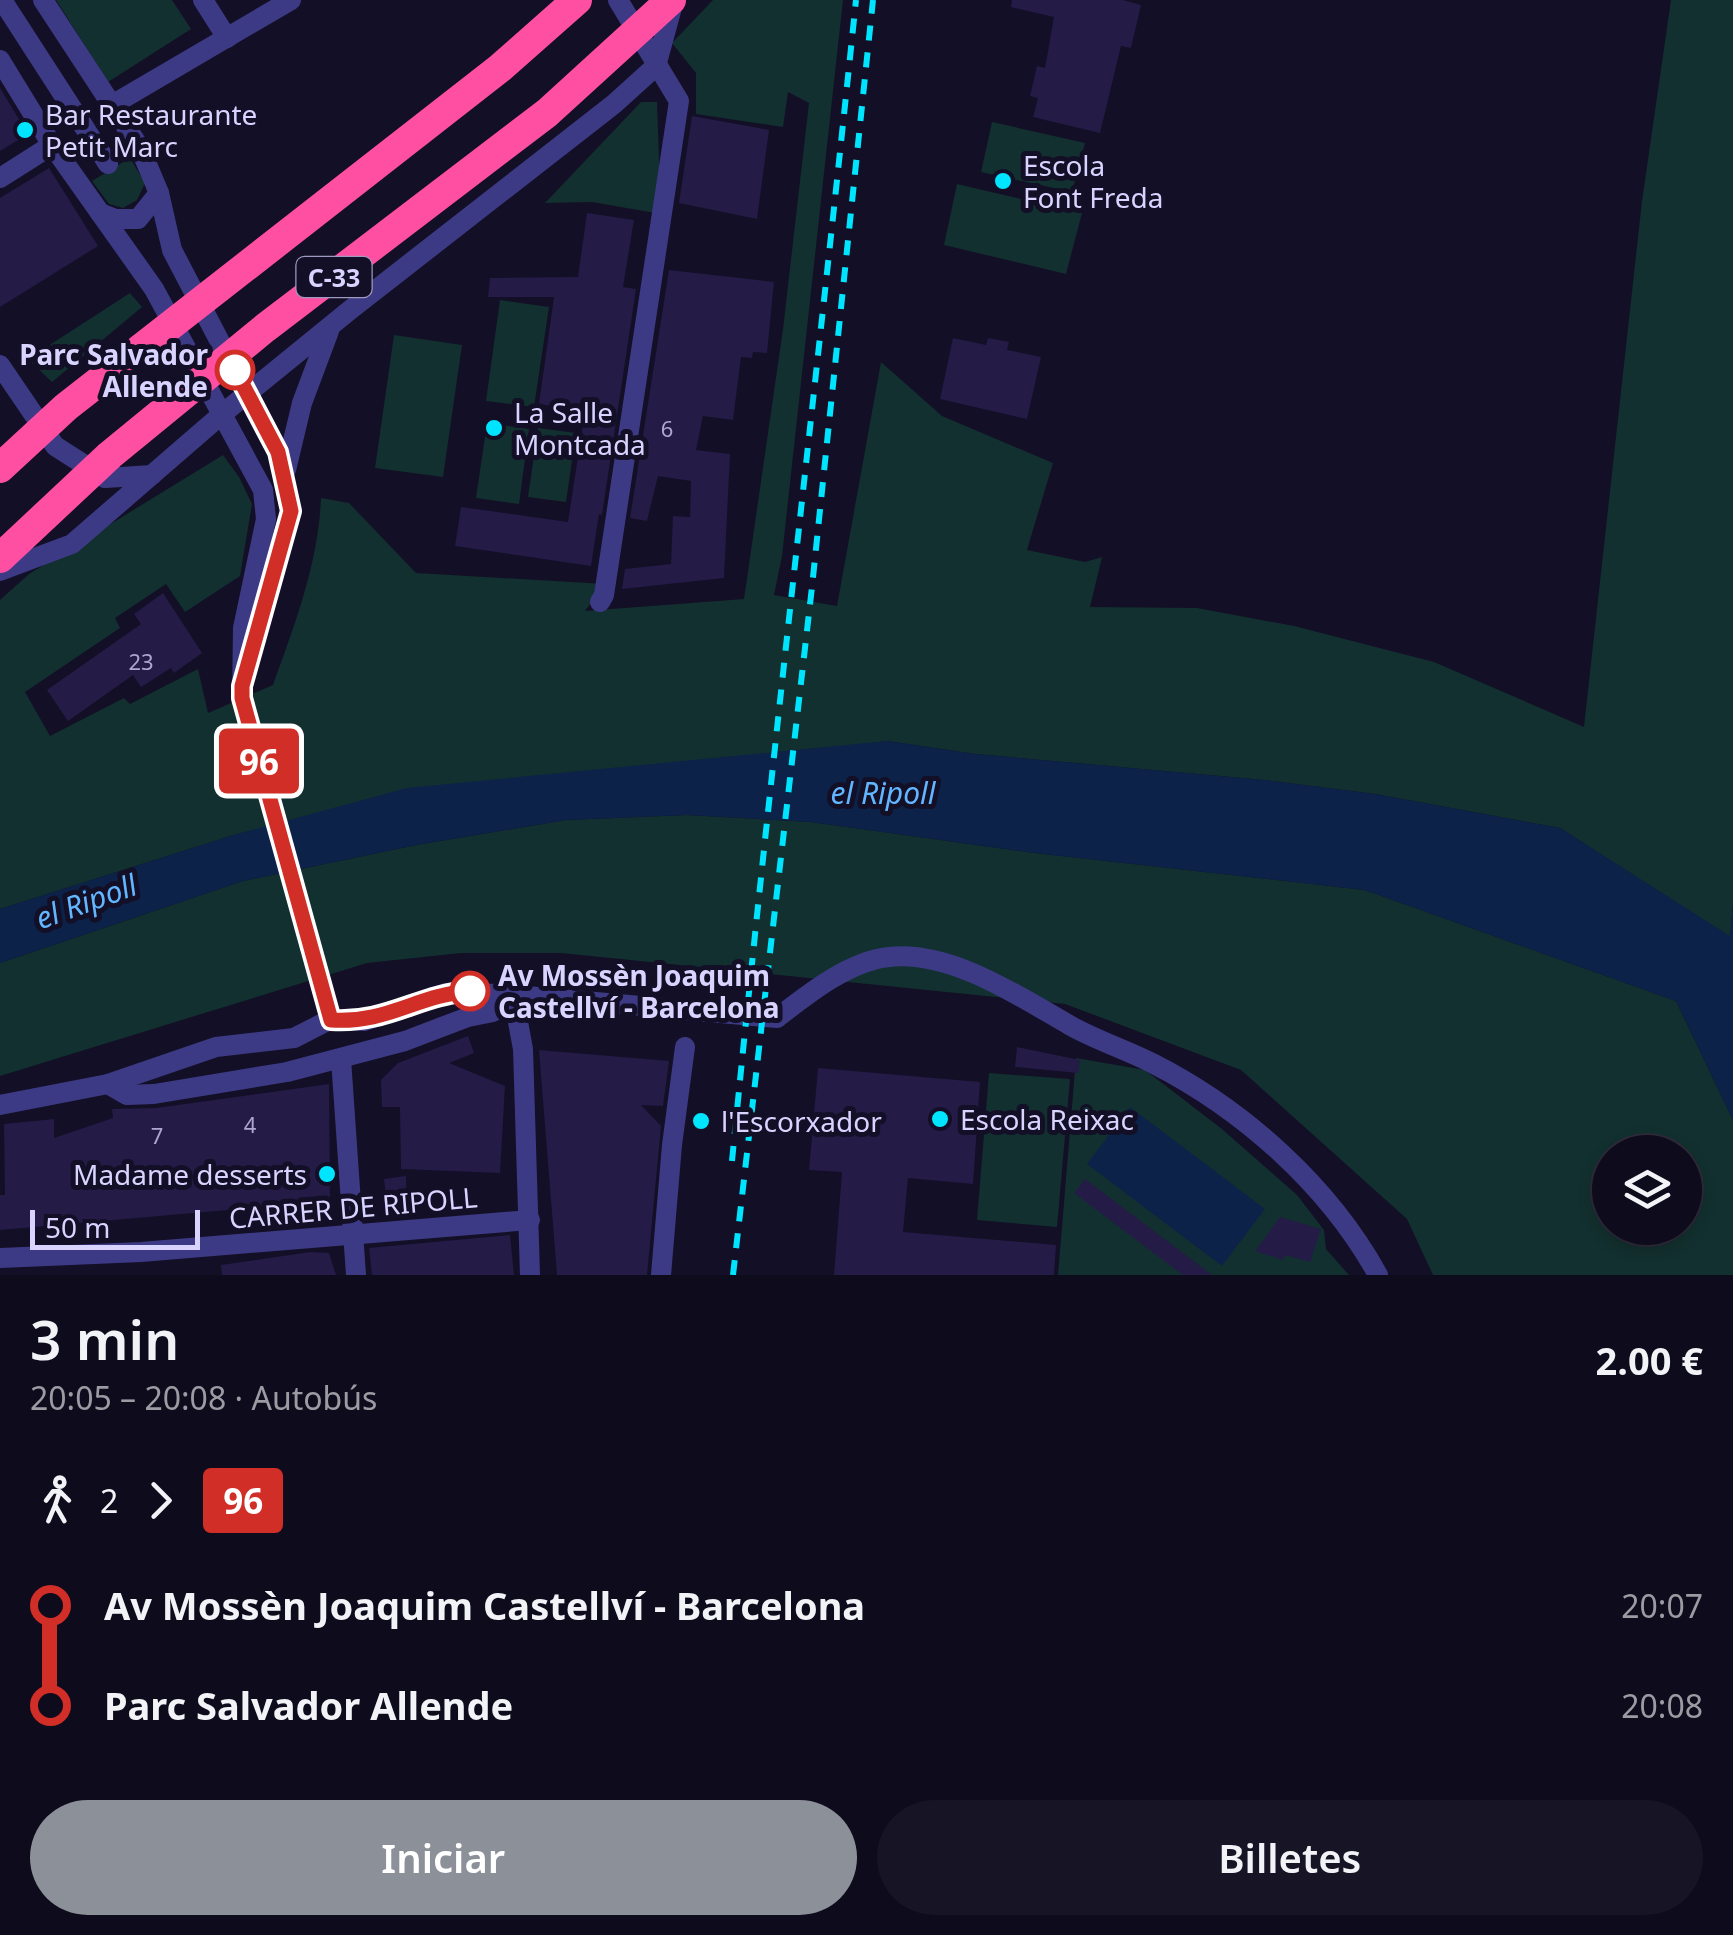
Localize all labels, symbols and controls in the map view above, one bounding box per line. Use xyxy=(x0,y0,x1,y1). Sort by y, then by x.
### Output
place label: Bar Restaurante Petit Marc xyxy=(45,95,257,165)
marker: Bar Restaurante Petit Marc xyxy=(14,119,36,141)
place label: Escola Font Freda xyxy=(1023,146,1163,216)
marker: Escola Font Freda xyxy=(992,170,1014,192)
road number: C-33 xyxy=(296,257,372,297)
place label: Parc Salvador Allende xyxy=(19,335,208,405)
marker: Parc Salvador Allende xyxy=(216,351,254,389)
place label: La Salle Montcada xyxy=(514,393,646,463)
house number: 6 xyxy=(661,413,673,443)
marker: La Salle Montcada xyxy=(483,417,505,439)
house number: 23 xyxy=(128,646,154,676)
line badge: 96 xyxy=(214,728,304,794)
text: 96 xyxy=(239,738,279,785)
water label: el Ripoll xyxy=(830,772,937,813)
water label: el Ripoll xyxy=(30,863,144,938)
place label: Av Mossèn Joaquim Castellví - Barcelona xyxy=(498,956,780,1026)
marker: Av Mossèn Joaquim Castellví - Barcelona xyxy=(451,972,489,1010)
place label: Escola Reixac xyxy=(960,1100,1134,1138)
place label: l'Escorxador xyxy=(721,1102,882,1140)
marker: Escola Reixac xyxy=(929,1108,951,1130)
house number: 4 xyxy=(244,1109,257,1139)
marker: l'Escorxador xyxy=(690,1110,712,1132)
house number: 7 xyxy=(151,1120,163,1150)
map controls xyxy=(1592,1135,1702,1245)
button: layers xyxy=(1592,1135,1702,1245)
place label: Madame desserts xyxy=(73,1155,307,1193)
marker: Madame desserts xyxy=(316,1163,338,1185)
street label: CARRER DE RIPOLL xyxy=(227,1177,479,1237)
scale bar xyxy=(30,1205,200,1250)
text: 50 m xyxy=(45,1208,111,1246)
text: 3 min xyxy=(30,1301,179,1376)
text: 2.00 € xyxy=(1595,1334,1703,1386)
text: 20:05 – 20:08 · Autobús xyxy=(30,1376,377,1419)
icon: walk xyxy=(30,1473,85,1528)
icon: forward xyxy=(133,1473,188,1528)
text: 96 xyxy=(223,1477,263,1524)
text: 2 xyxy=(100,1479,118,1522)
text: Av Mossèn Joaquim Castellví - Barcelona xyxy=(104,1579,865,1631)
text: 20:07 xyxy=(1621,1584,1703,1627)
text: Parc Salvador Allende xyxy=(104,1679,513,1731)
text: 20:08 xyxy=(1621,1684,1703,1727)
button: Iniciar xyxy=(30,1800,857,1915)
button: Billetes xyxy=(877,1800,1703,1915)

